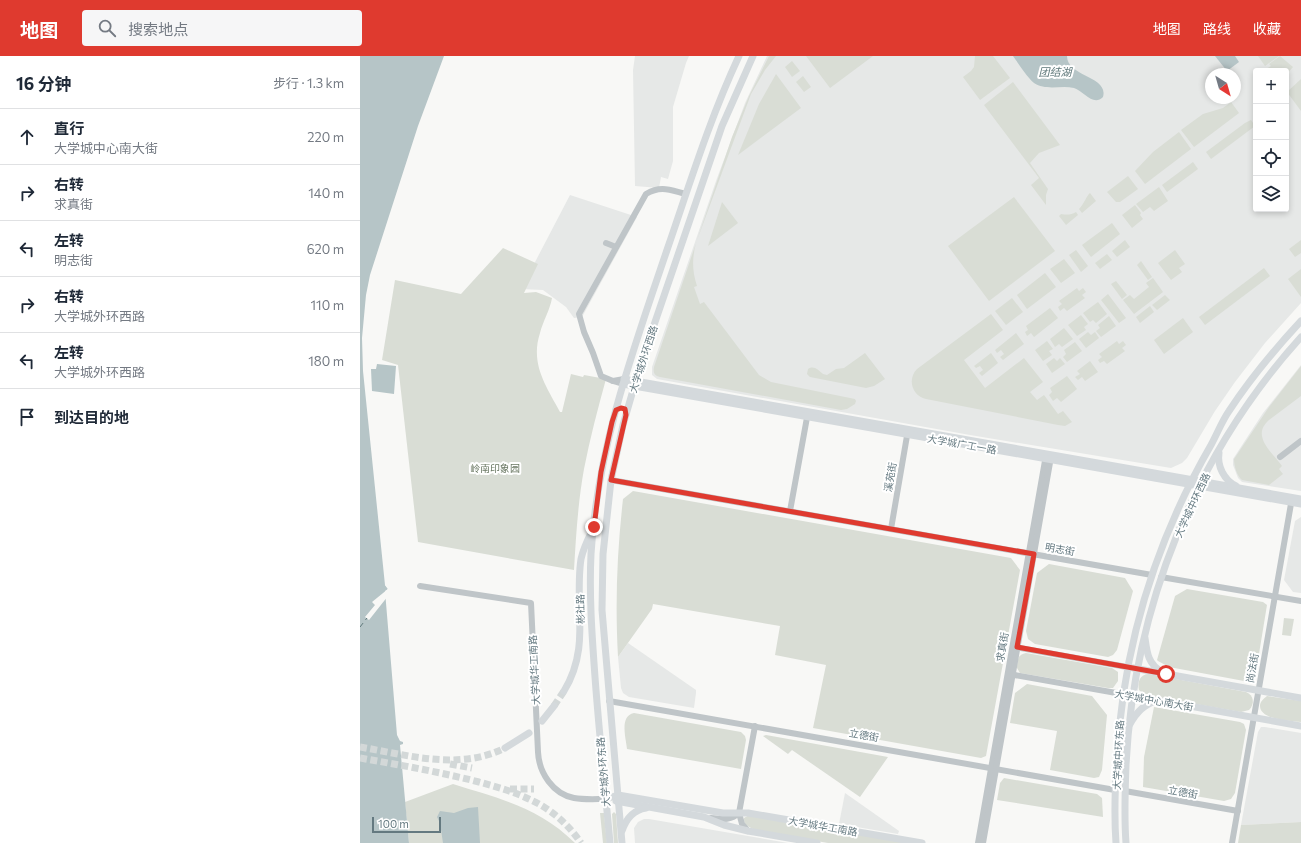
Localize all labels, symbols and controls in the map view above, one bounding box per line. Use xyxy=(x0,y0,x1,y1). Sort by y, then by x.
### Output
search box xyxy=(82,10,362,46)
icon: search xyxy=(96,17,118,39)
text: 地图 xyxy=(20,18,58,41)
text: 搜索地点 xyxy=(128,20,188,38)
text: 地图 xyxy=(1153,20,1181,37)
text: 路线 xyxy=(1203,20,1231,37)
text: 收藏 xyxy=(1253,20,1281,37)
water label: 团结湖 xyxy=(1039,65,1073,78)
north arrow xyxy=(1205,68,1241,104)
map controls xyxy=(1253,68,1289,212)
button: + xyxy=(1253,68,1289,104)
text: 16 分钟 xyxy=(16,73,71,94)
text: 步行 · 1.3 km xyxy=(273,75,344,91)
button: − xyxy=(1253,104,1289,140)
text: 直行 xyxy=(54,119,84,137)
icon: ahead xyxy=(16,126,38,148)
text: 220 m xyxy=(307,129,344,145)
text: 大学城中心南大街 xyxy=(54,140,158,156)
button: locate xyxy=(1253,140,1289,176)
text: 右转 xyxy=(54,175,84,193)
button: layers xyxy=(1253,176,1289,212)
icon: right xyxy=(16,182,38,204)
text: 140 m xyxy=(308,185,344,201)
text: 求真街 xyxy=(54,196,93,212)
text: 左转 xyxy=(54,231,84,249)
icon: left xyxy=(16,238,38,260)
text: 620 m xyxy=(307,241,344,257)
text: 明志街 xyxy=(54,252,93,268)
text: 右转 xyxy=(54,287,84,305)
icon: right xyxy=(16,294,38,316)
text: 110 m xyxy=(311,297,344,313)
text: 大学城外环西路 xyxy=(54,308,145,324)
street label: 大学城外环西路 xyxy=(626,324,660,394)
text: 左转 xyxy=(54,343,84,361)
icon: left xyxy=(16,350,38,372)
text: 180 m xyxy=(308,353,344,369)
text: 大学城外环西路 xyxy=(54,364,145,380)
icon: arrive xyxy=(16,406,38,428)
text: 到达目的地 xyxy=(54,408,129,426)
street label: 大学城广工一路 xyxy=(926,432,998,456)
street label: 溪苑街 xyxy=(881,461,899,493)
park label: 岭南印象园 xyxy=(470,462,520,474)
street label: 大学城中环西路 xyxy=(1172,471,1212,539)
route end xyxy=(585,518,603,536)
street label: 明志街 xyxy=(1044,540,1076,558)
street label: 彬社路 xyxy=(574,594,586,624)
street label: 求真街 xyxy=(993,631,1011,663)
street label: 大学城华工南路 xyxy=(526,635,542,705)
street label: 尚法街 xyxy=(1243,652,1261,684)
route start xyxy=(1157,665,1175,683)
street label: 大学城中心南大街 xyxy=(1114,687,1194,713)
street label: 大学城中环东路 xyxy=(1110,720,1126,790)
street label: 立德街 xyxy=(848,726,880,744)
street label: 大学城外环东路 xyxy=(594,737,612,807)
street label: 立德街 xyxy=(1167,783,1199,801)
street label: 大学城华工南路 xyxy=(787,814,859,838)
scale bar xyxy=(372,815,441,834)
text: 100 m xyxy=(378,817,409,830)

